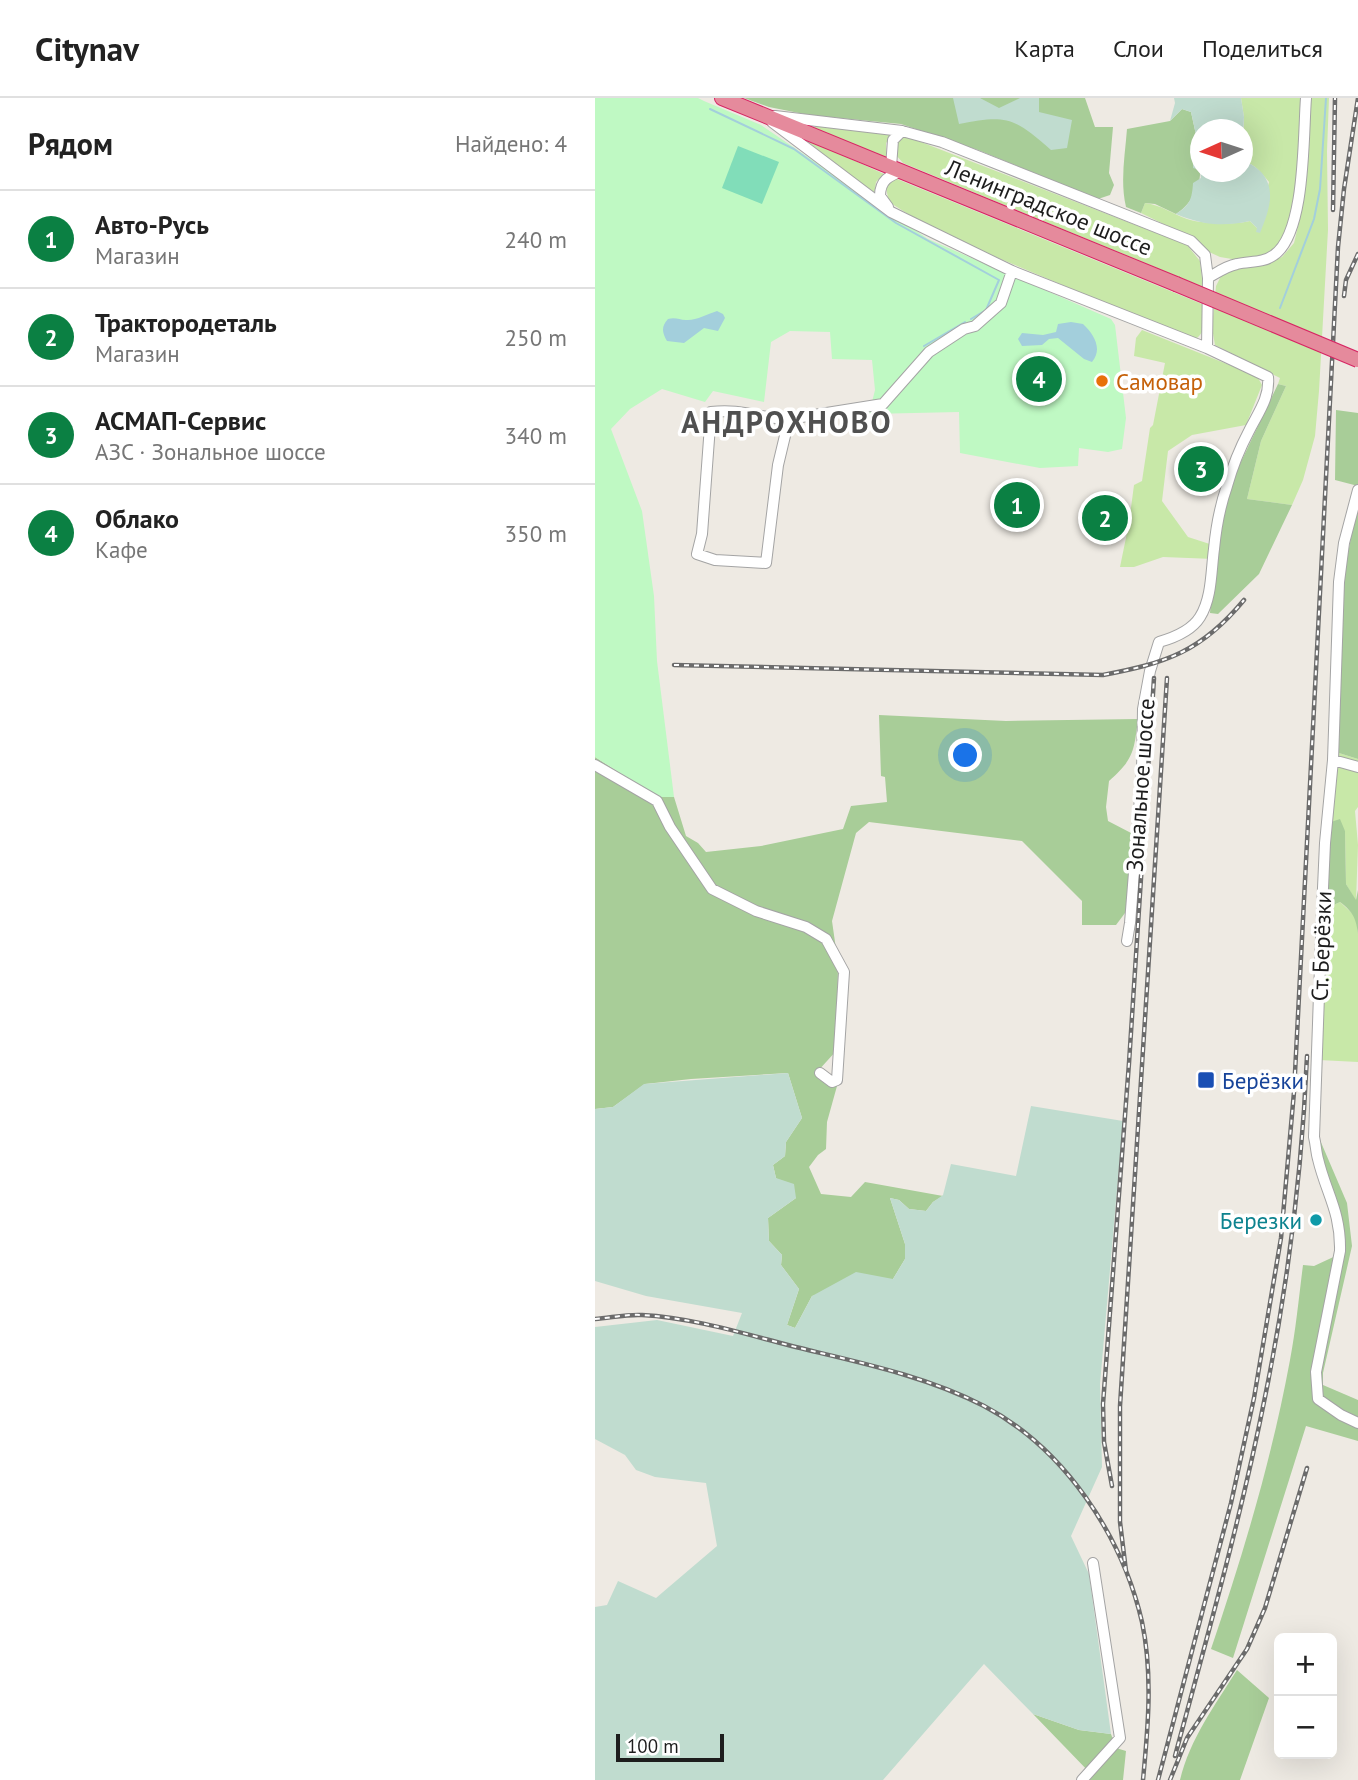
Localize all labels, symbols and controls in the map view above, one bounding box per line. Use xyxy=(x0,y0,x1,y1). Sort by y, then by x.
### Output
text: Citynav xyxy=(35,27,139,70)
text: Карта xyxy=(1014,33,1075,64)
text: Слои xyxy=(1113,33,1164,64)
text: Поделиться xyxy=(1202,33,1323,64)
north arrow xyxy=(1190,119,1253,182)
text: Рядом xyxy=(28,124,113,163)
text: Найдено: 4 xyxy=(455,129,567,158)
street label: Ленинградское шоссе xyxy=(941,152,1156,262)
text: Авто-Русь xyxy=(95,208,209,241)
text: 1 xyxy=(44,225,58,254)
text: 240 m xyxy=(505,225,567,254)
text: Магазин xyxy=(95,241,180,270)
text: Трактородеталь xyxy=(95,306,277,339)
text: 2 xyxy=(44,323,58,352)
text: 250 m xyxy=(505,323,567,352)
text: Магазин xyxy=(95,339,180,368)
pin: 4 xyxy=(1016,353,1062,405)
place label: Самовар xyxy=(1116,367,1203,396)
marker: Самовар xyxy=(1094,373,1110,389)
district label: АНДРОХНОВО xyxy=(681,402,893,441)
text: АСМАП-Сервис xyxy=(95,404,266,437)
text: 3 xyxy=(44,421,58,450)
text: 340 m xyxy=(505,421,567,450)
text: АЗС · Зональное шоссе xyxy=(95,437,326,466)
pin: 3 xyxy=(1178,443,1224,495)
pin: 1 xyxy=(994,479,1040,531)
pin: 2 xyxy=(1082,492,1128,544)
text: Облако xyxy=(95,502,179,535)
text: 4 xyxy=(44,519,58,548)
text: 350 m xyxy=(505,519,567,548)
text: Кафе xyxy=(95,535,148,564)
street label: Зональное шоссе xyxy=(1119,697,1161,873)
your location xyxy=(948,738,982,772)
street label: Ст. Берёзки xyxy=(1305,890,1337,1002)
place label: Берёзки xyxy=(1222,1066,1304,1095)
marker: Берёзки xyxy=(1196,1070,1216,1090)
place label: Березки xyxy=(1220,1206,1302,1235)
marker: Березки xyxy=(1308,1212,1324,1228)
map controls xyxy=(1274,1633,1337,1759)
button: + xyxy=(1274,1633,1337,1696)
button: − xyxy=(1274,1696,1337,1759)
scale bar xyxy=(616,1731,725,1763)
text: 100 m xyxy=(627,1734,679,1758)

